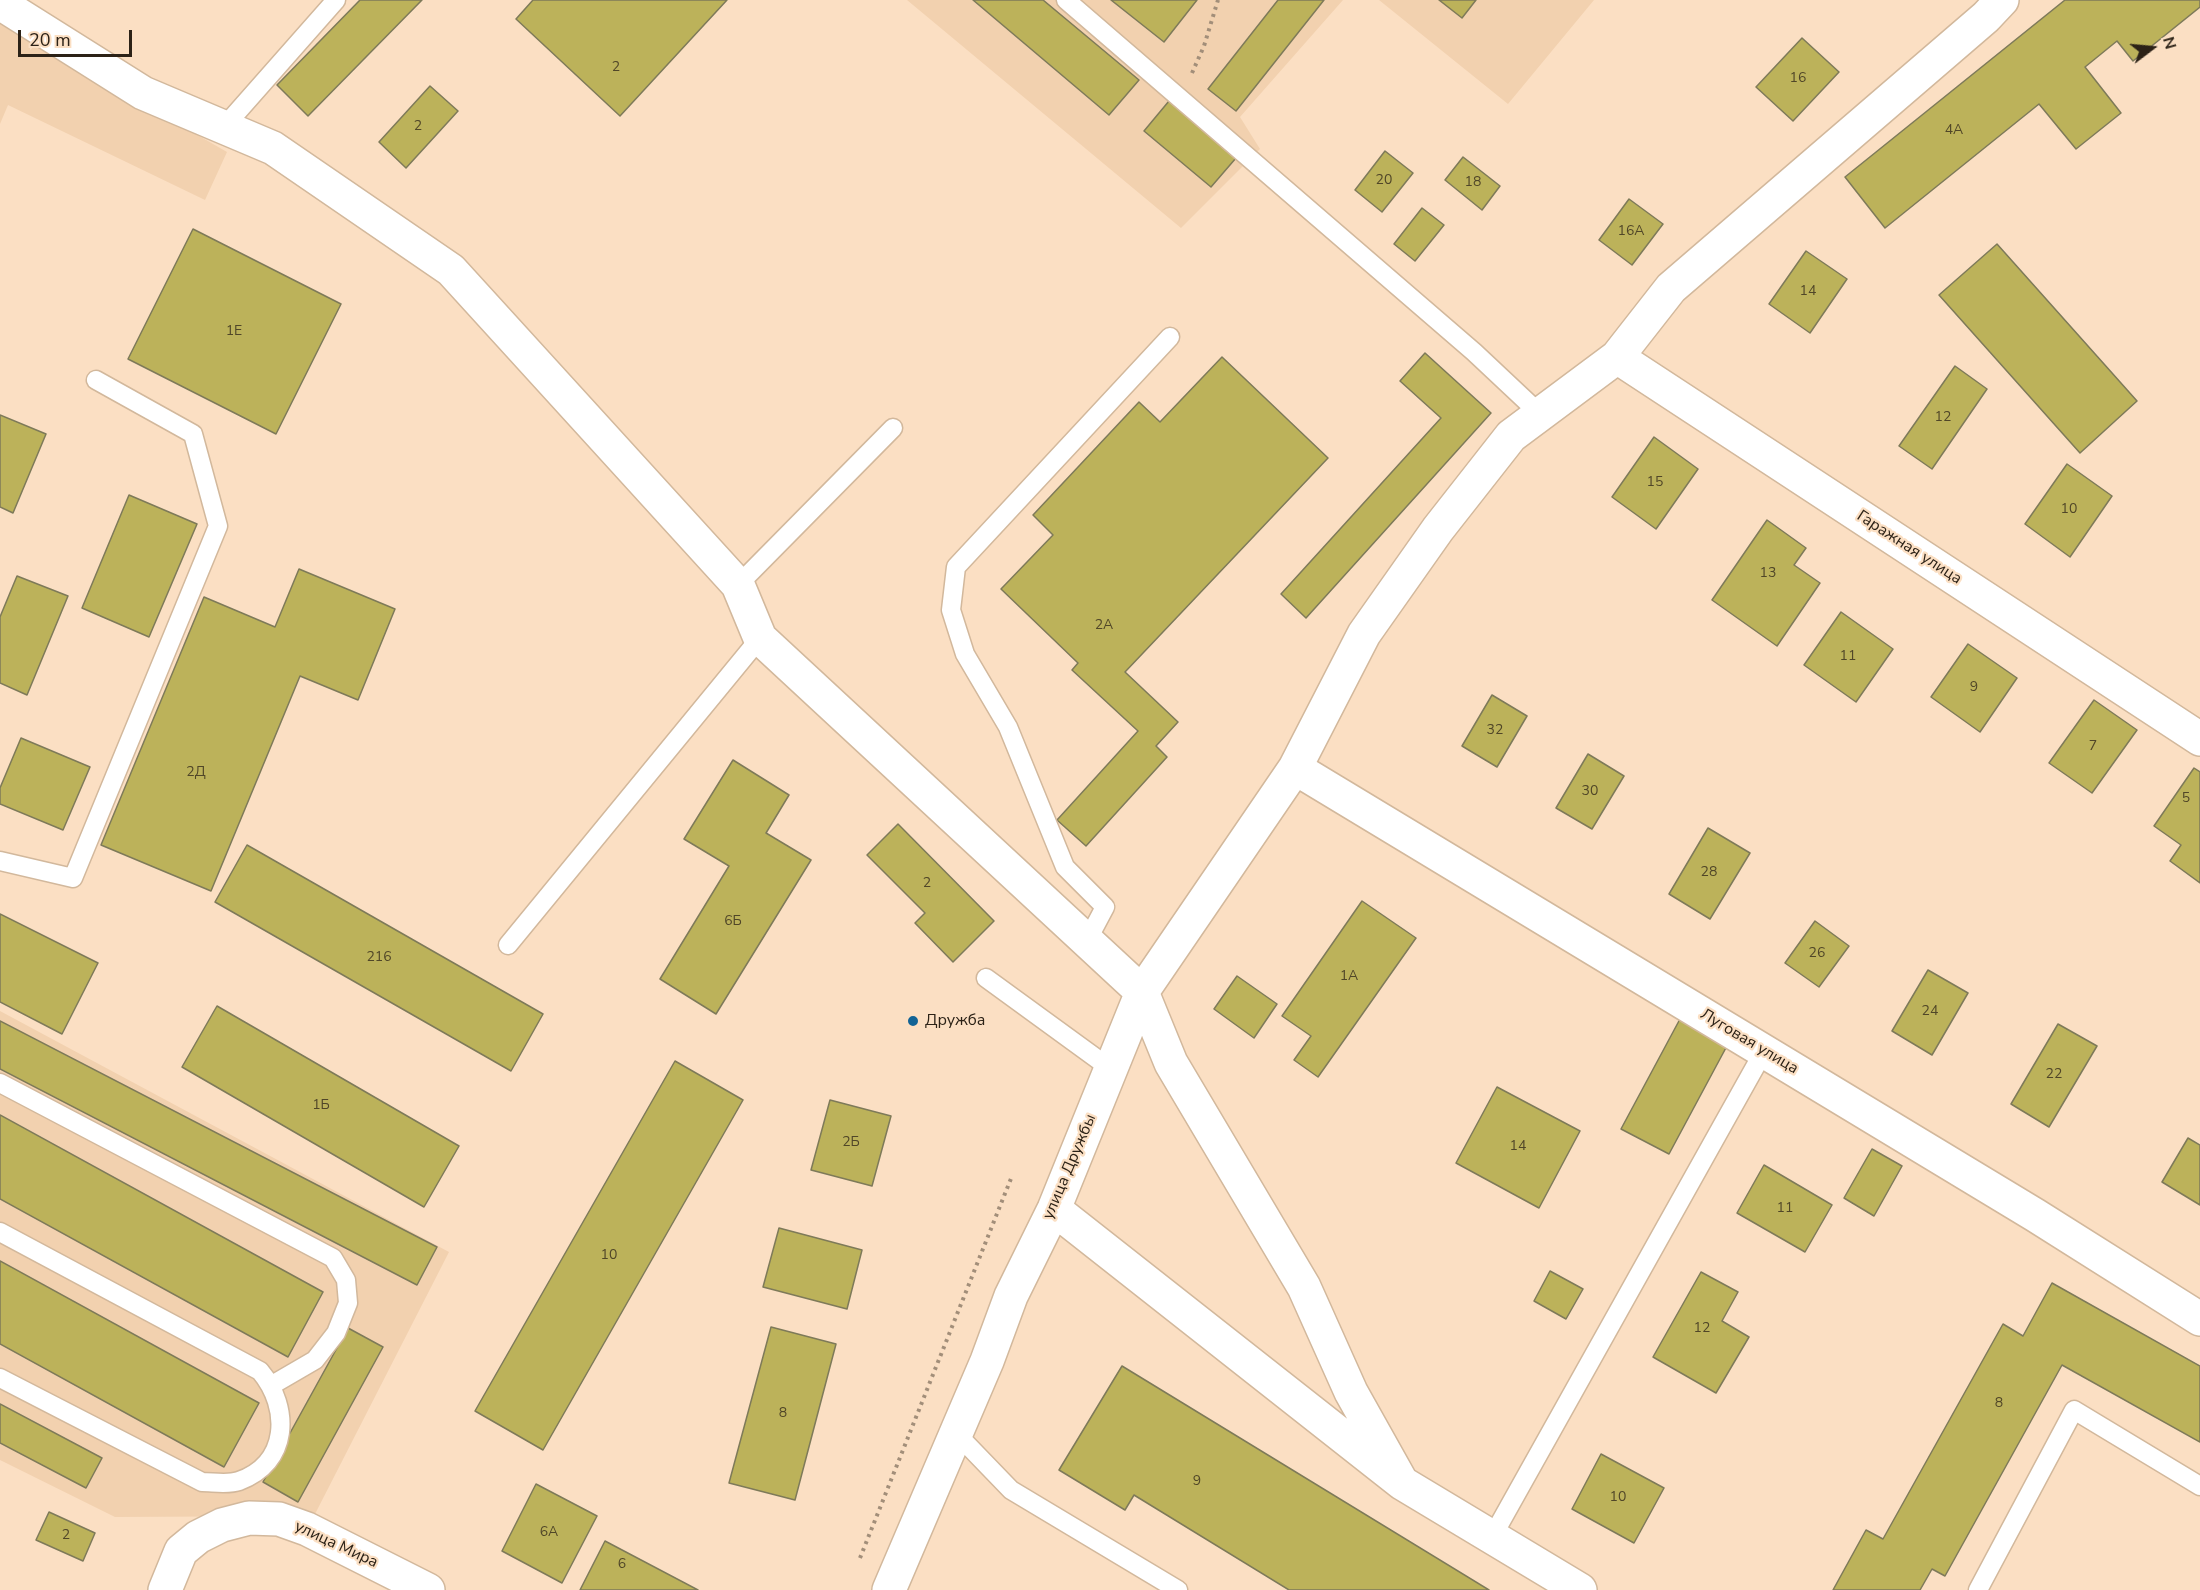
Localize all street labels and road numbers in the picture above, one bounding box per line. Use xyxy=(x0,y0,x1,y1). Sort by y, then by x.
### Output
street label: Гаражная улица xyxy=(1853,507,1965,589)
street label: Луговая улица xyxy=(1696,1005,1802,1079)
street label: улица Дружбы xyxy=(1039,1112,1101,1222)
street label: улица Мира xyxy=(291,1517,381,1573)

